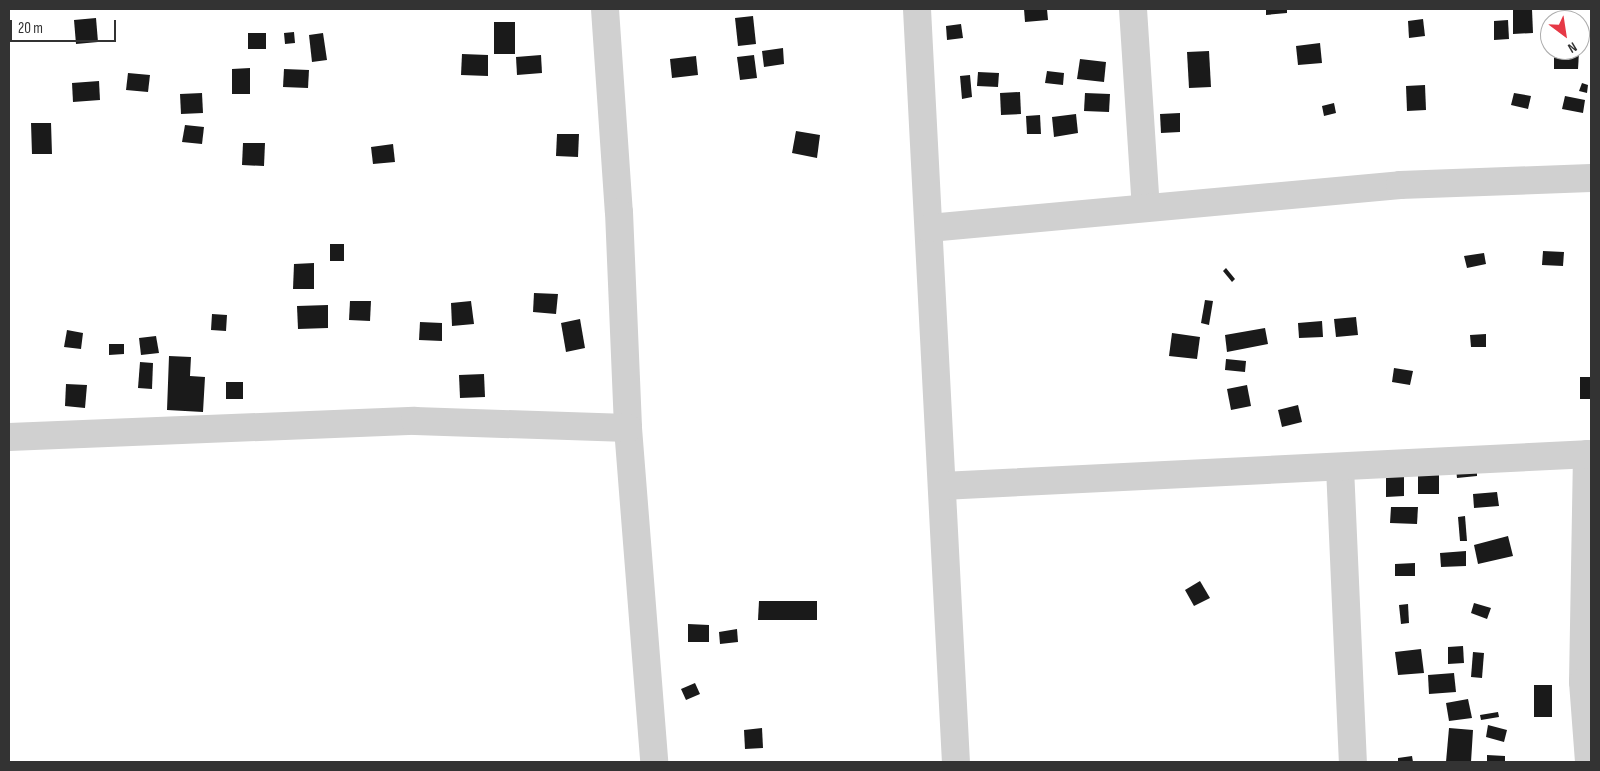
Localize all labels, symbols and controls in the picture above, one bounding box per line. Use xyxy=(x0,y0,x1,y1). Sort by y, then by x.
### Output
scale bar xyxy=(12,10,119,42)
north arrow xyxy=(1540,10,1590,60)
text: 20 m xyxy=(18,19,43,38)
text: N xyxy=(1565,38,1580,57)

